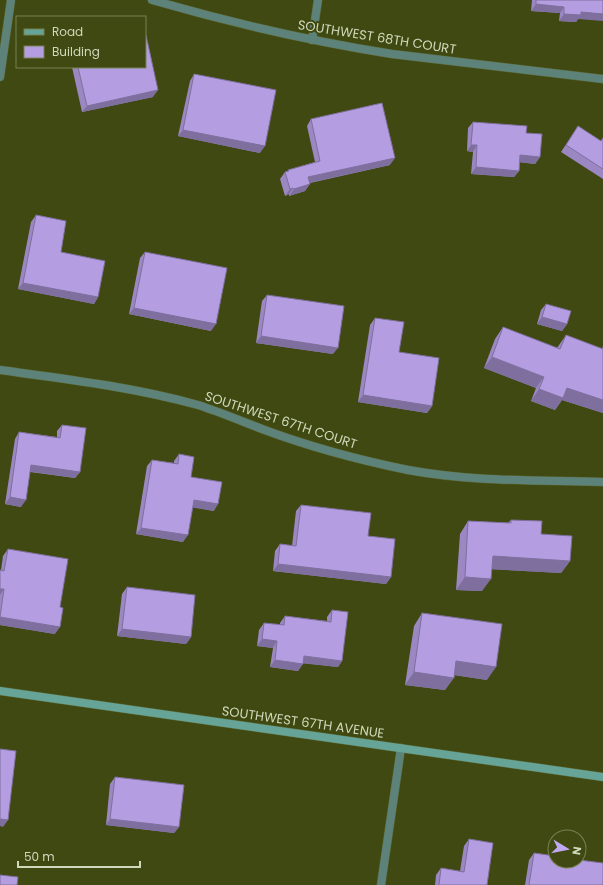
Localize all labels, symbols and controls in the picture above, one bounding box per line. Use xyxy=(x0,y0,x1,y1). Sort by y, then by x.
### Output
street label: SOUTHWEST 68TH COURT xyxy=(296,15,458,59)
legend xyxy=(16,16,146,68)
text: Road xyxy=(52,23,83,40)
text: Building xyxy=(52,43,100,60)
street label: SOUTHWEST 67TH COURT xyxy=(202,386,360,454)
street label: SOUTHWEST 67TH AVENUE xyxy=(221,701,385,743)
north arrow xyxy=(547,829,587,869)
scale bar xyxy=(18,843,140,869)
text: N xyxy=(568,845,585,856)
text: 50 m xyxy=(24,848,55,865)

